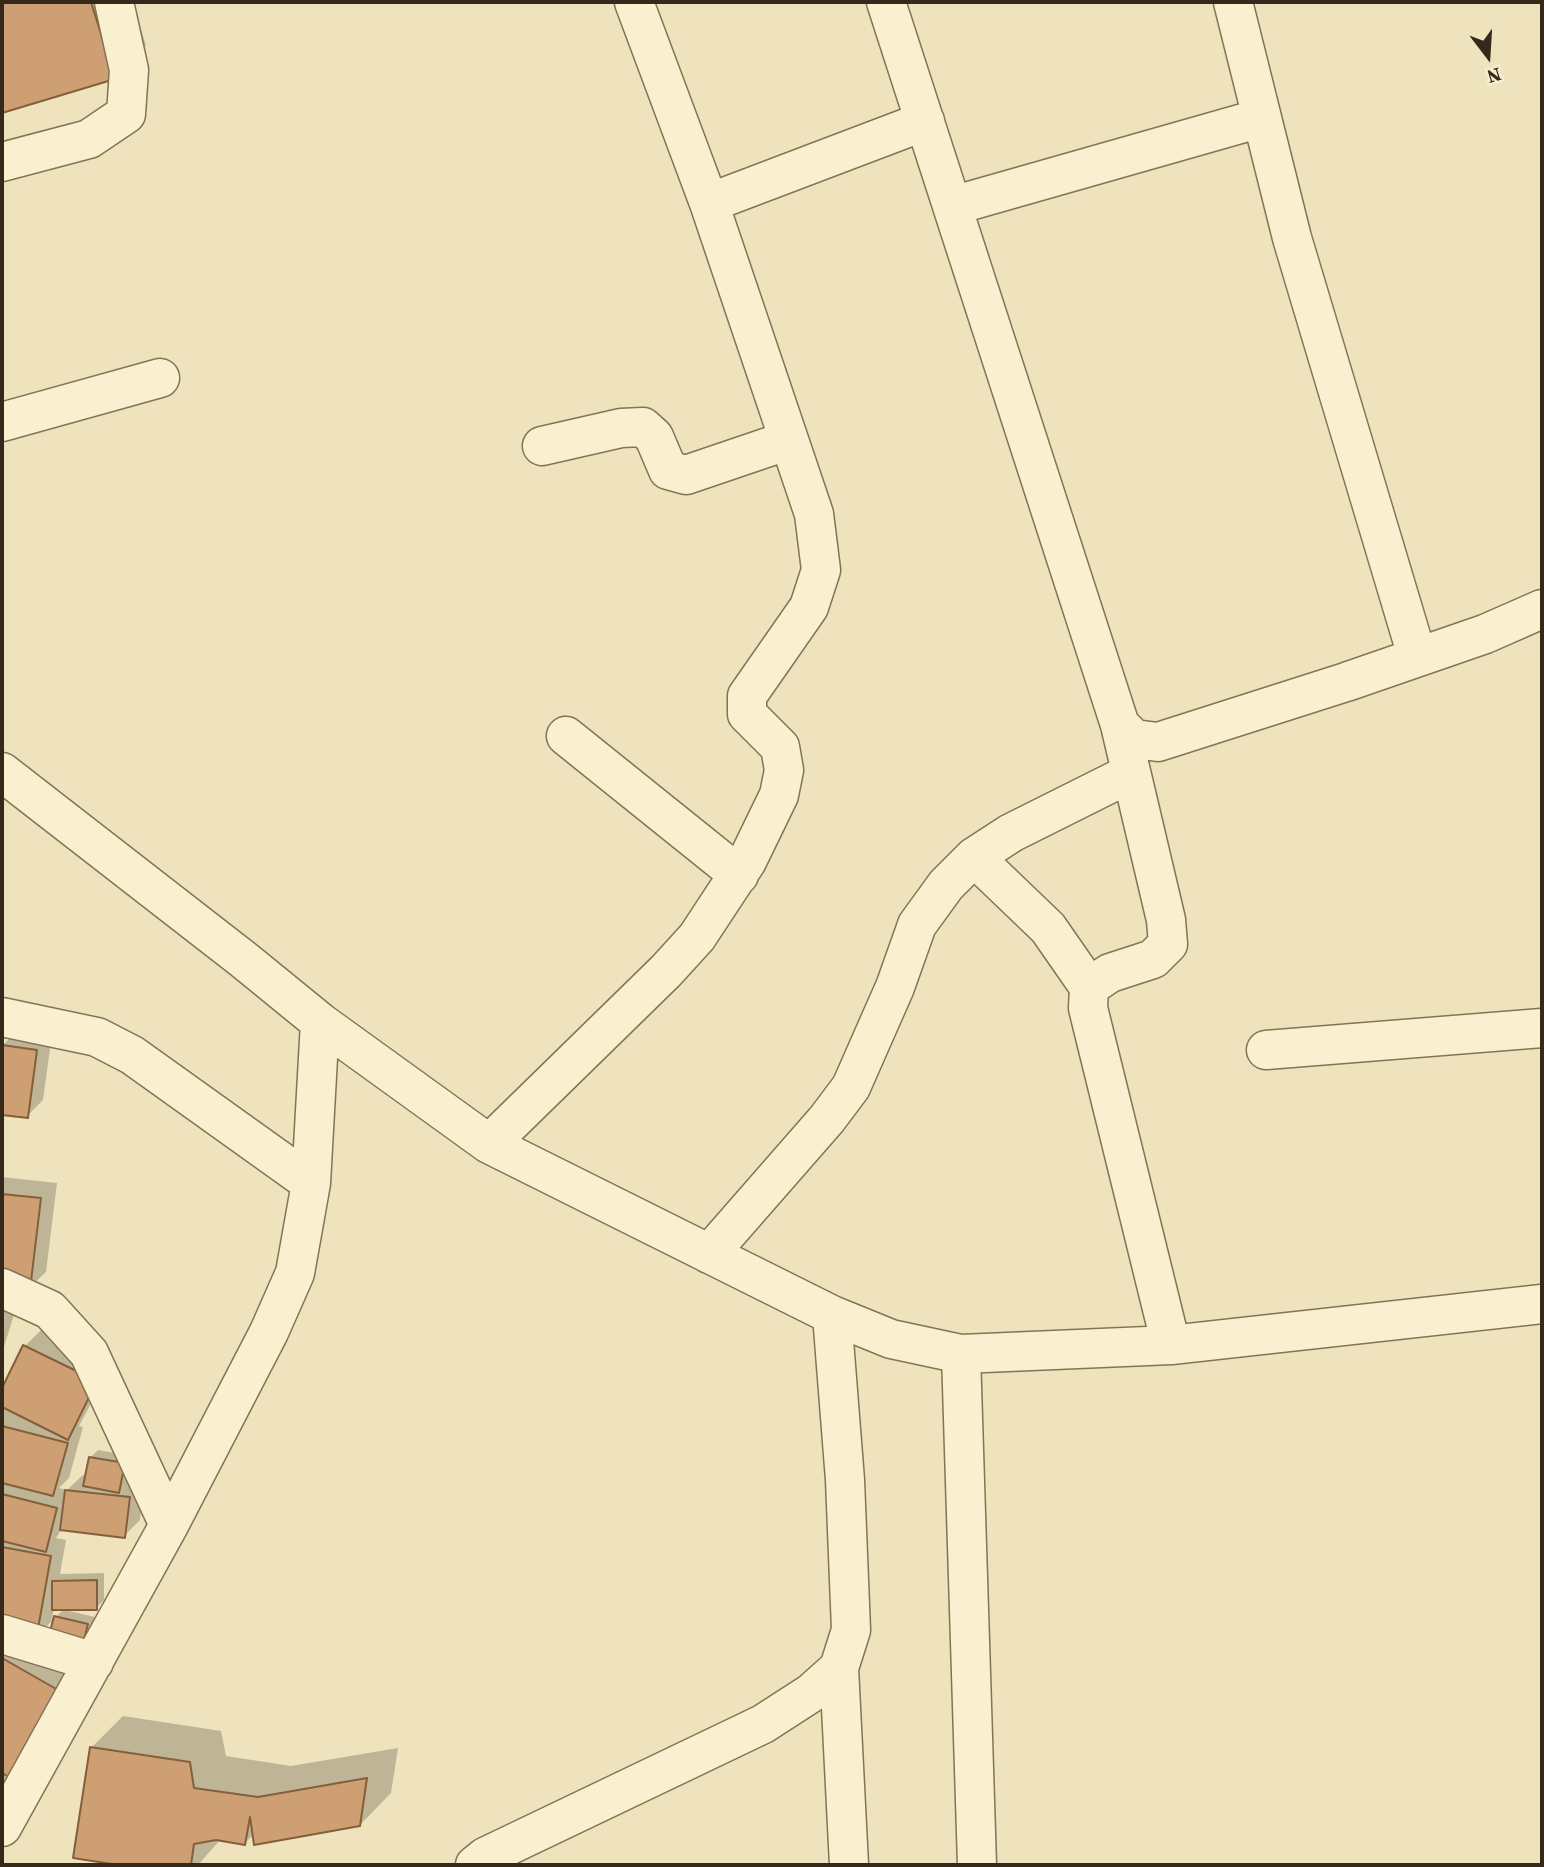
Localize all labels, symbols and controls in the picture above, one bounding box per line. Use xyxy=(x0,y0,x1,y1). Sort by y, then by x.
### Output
north arrow xyxy=(1453,21,1523,91)
text: N xyxy=(1484,62,1505,91)

